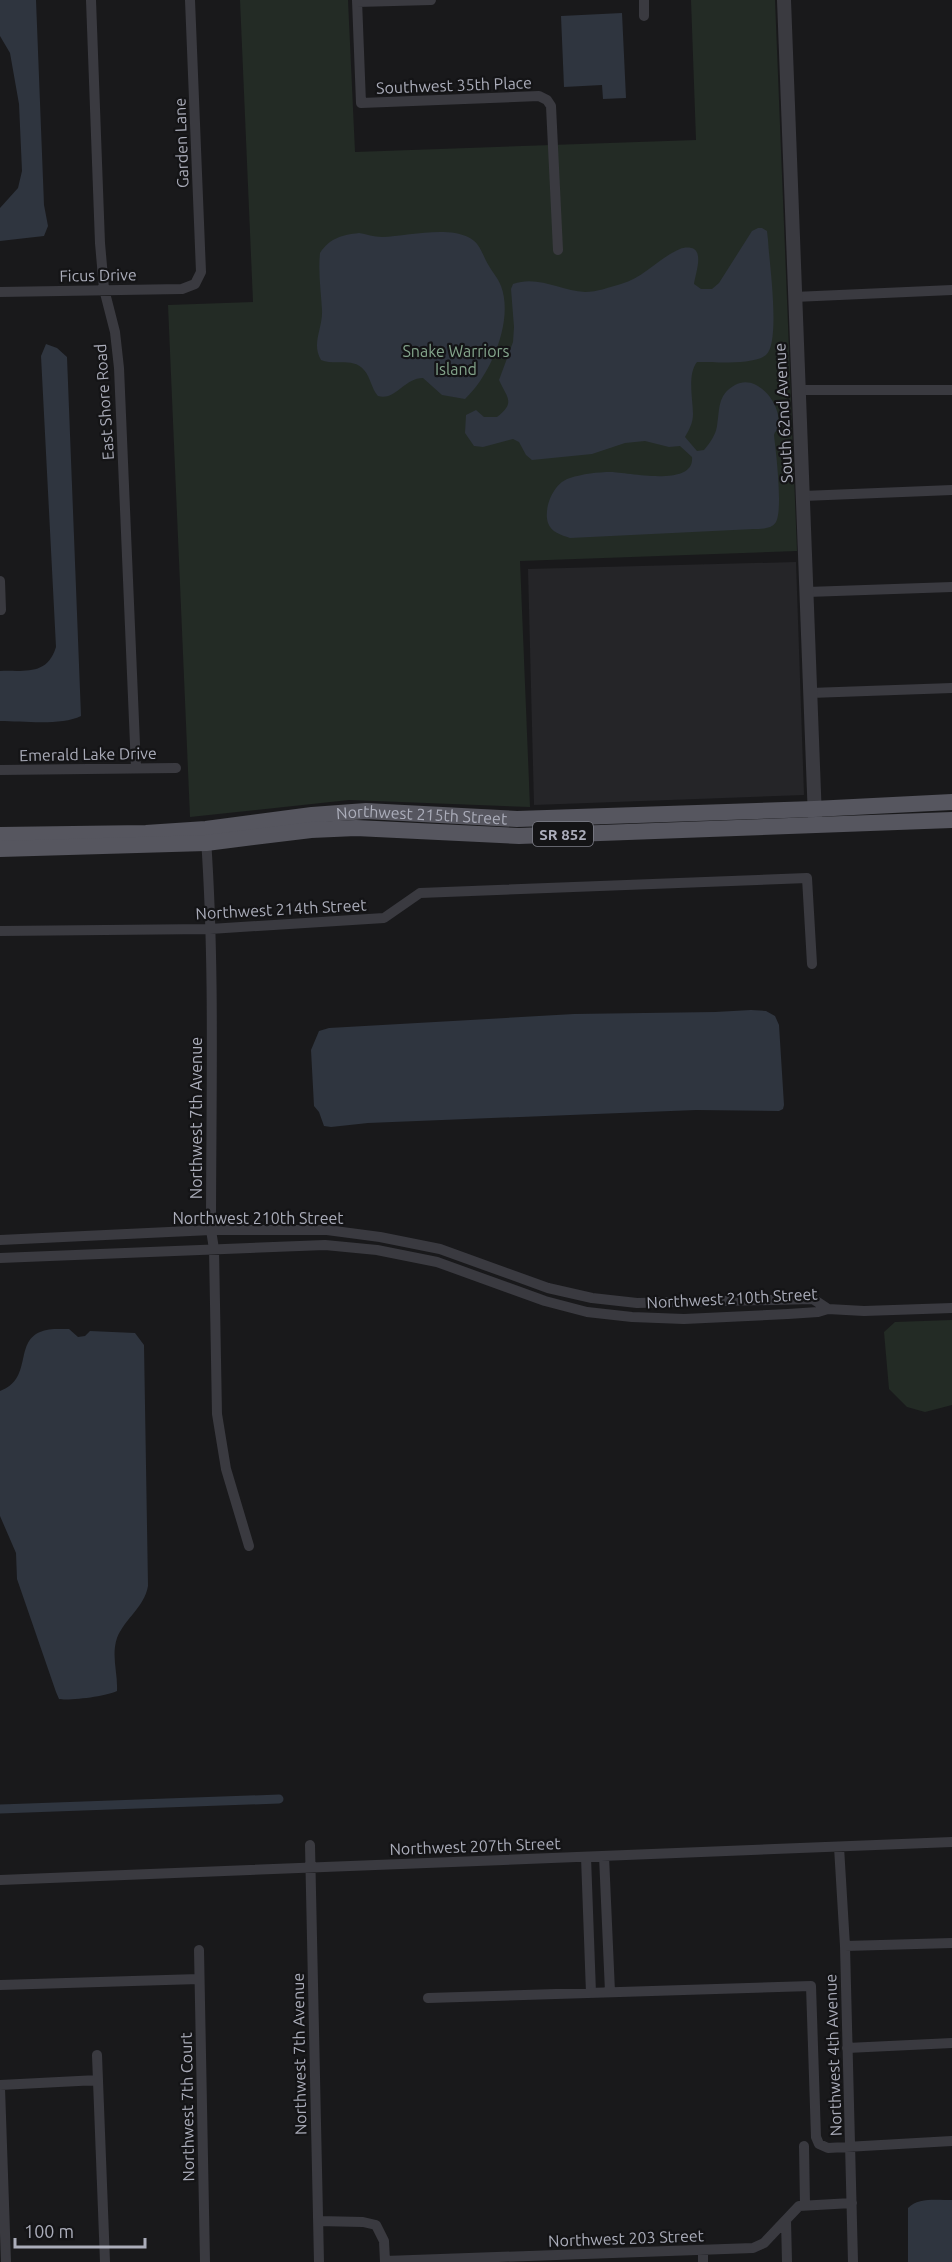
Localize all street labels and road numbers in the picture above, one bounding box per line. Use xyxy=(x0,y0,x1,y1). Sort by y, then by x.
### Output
street label: Southwest 35th Place xyxy=(376,73,532,97)
street label: Garden Lane xyxy=(170,98,192,188)
street label: Ficus Drive xyxy=(59,265,137,285)
street label: East Shore Road xyxy=(91,343,117,461)
street label: South 62nd Avenue xyxy=(770,343,796,483)
street label: Emerald Lake Drive xyxy=(19,744,157,764)
street label: Northwest 215th Street xyxy=(335,802,508,828)
road number: SR 852 xyxy=(533,822,593,846)
street label: Northwest 214th Street xyxy=(195,895,368,922)
street label: Northwest 7th Avenue xyxy=(187,1037,205,1199)
street label: Northwest 210th Street xyxy=(172,1209,344,1227)
street label: Northwest 210th Street xyxy=(646,1284,819,1311)
street label: Northwest 207th Street xyxy=(389,1834,562,1858)
street label: Northwest 7th Avenue xyxy=(289,1973,309,2135)
street label: Northwest 4th Avenue xyxy=(821,1974,845,2136)
street label: Northwest 7th Court xyxy=(177,2032,197,2182)
street label: Northwest 203 Street xyxy=(548,2226,705,2250)

